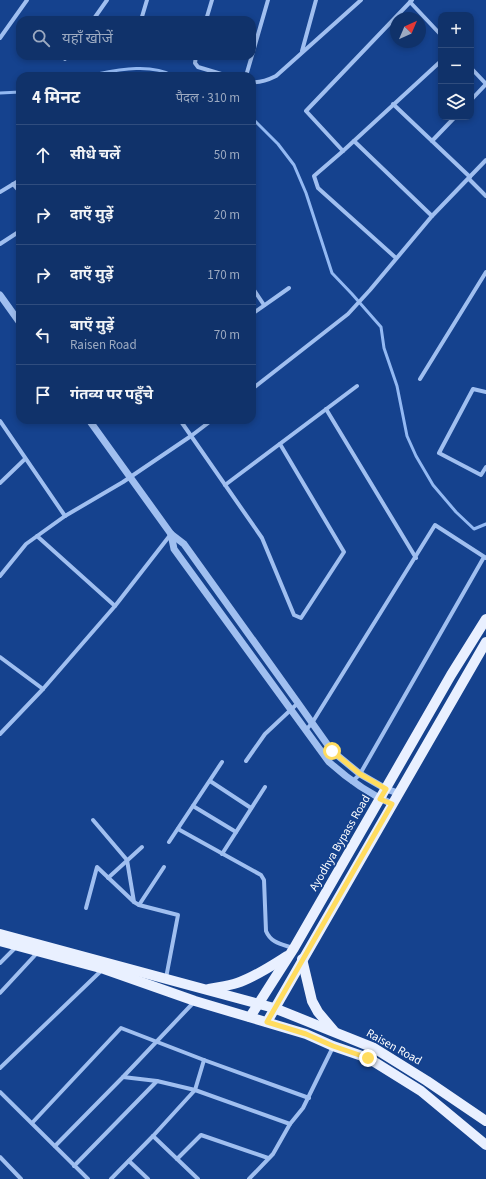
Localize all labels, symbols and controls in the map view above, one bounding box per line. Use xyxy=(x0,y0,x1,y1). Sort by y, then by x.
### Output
north arrow xyxy=(390,12,426,48)
map controls xyxy=(438,12,474,120)
button: + xyxy=(438,12,474,48)
search box xyxy=(16,16,256,60)
icon: search xyxy=(30,27,52,49)
text: यहाँ खोजें xyxy=(62,28,113,49)
button: − xyxy=(438,48,474,84)
button: layers xyxy=(438,84,474,120)
text: 4 मिनट xyxy=(32,86,80,110)
text: पैदल · 310 m xyxy=(176,89,240,107)
icon: ahead xyxy=(32,144,54,166)
text: सीधे चलें xyxy=(70,144,120,165)
text: 50 m xyxy=(214,146,240,164)
icon: right xyxy=(32,204,54,226)
text: दाएँ मुड़ें xyxy=(70,204,113,225)
text: 20 m xyxy=(214,206,240,224)
icon: right xyxy=(32,264,54,286)
text: दाएँ मुड़ें xyxy=(70,264,113,285)
text: 170 m xyxy=(207,266,240,284)
text: बाएँ मुड़ें xyxy=(70,315,114,336)
icon: left xyxy=(32,324,54,346)
text: 70 m xyxy=(214,326,240,344)
text: Raisen Road xyxy=(70,336,137,354)
icon: arrive xyxy=(32,384,54,406)
text: गंतव्य पर पहुँचे xyxy=(70,384,153,405)
route start xyxy=(323,742,341,760)
street label: Ayodhya Bypass Road xyxy=(305,792,375,894)
street label: Raisen Road xyxy=(363,1025,425,1069)
route end xyxy=(359,1049,377,1067)

